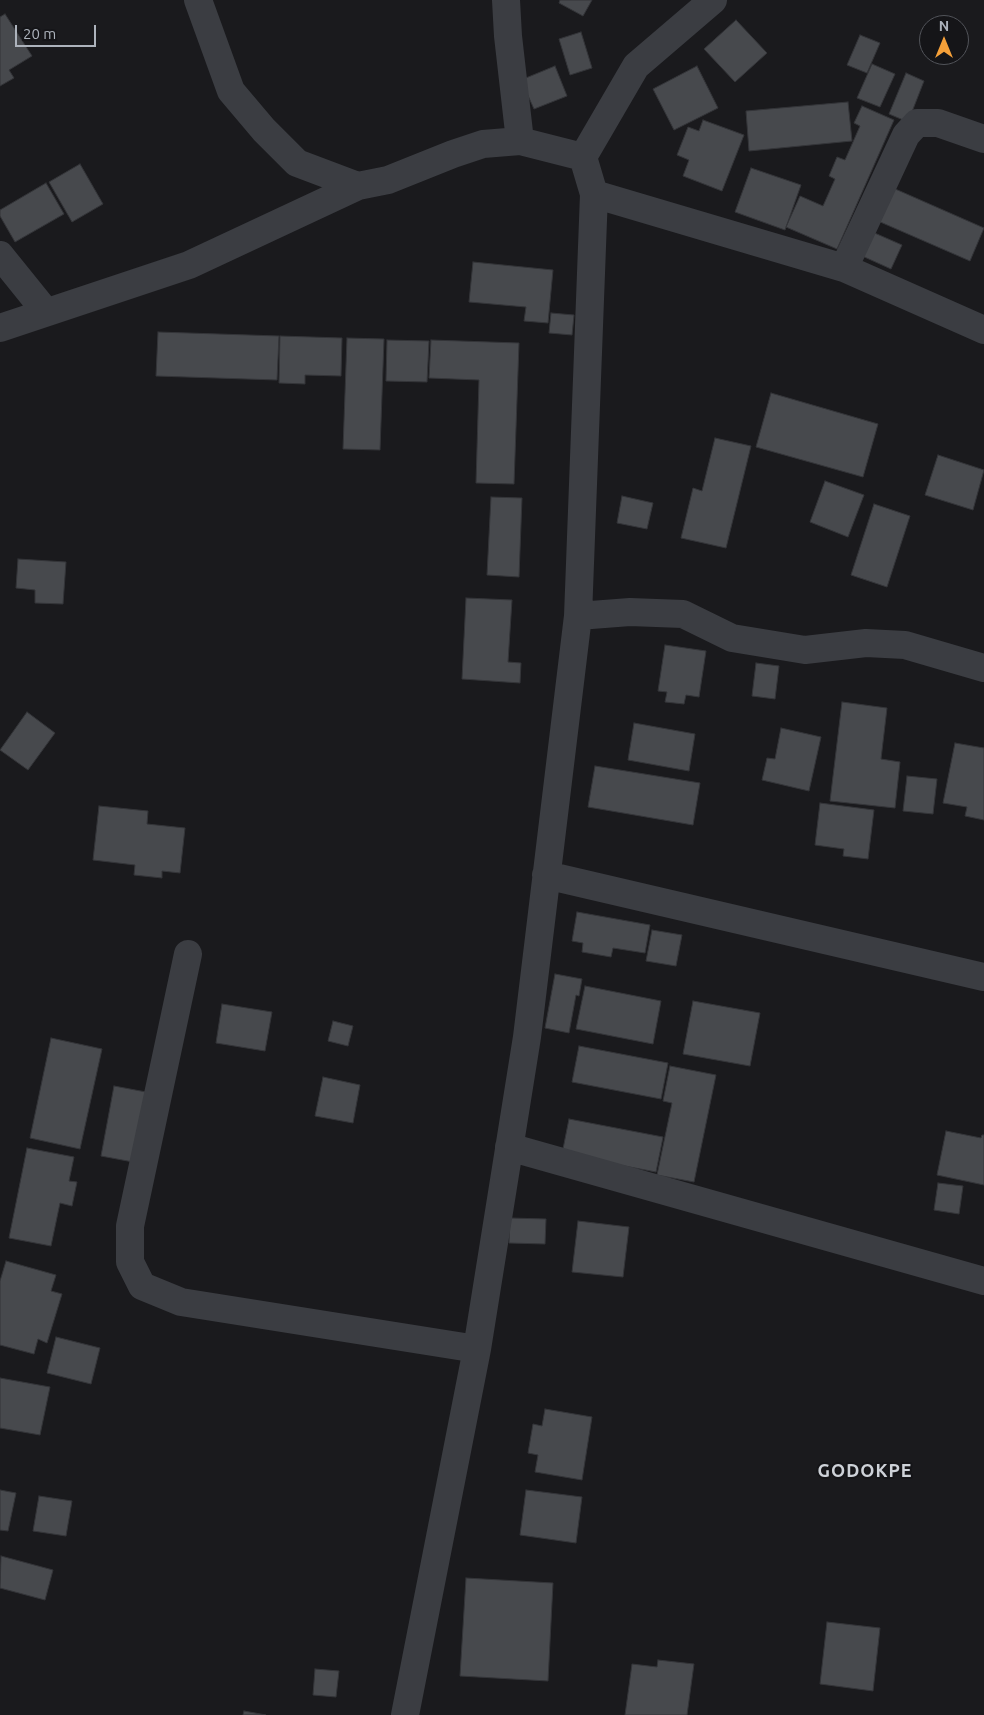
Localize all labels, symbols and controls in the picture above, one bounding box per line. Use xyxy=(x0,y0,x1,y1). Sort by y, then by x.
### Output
scale bar xyxy=(18,15,99,47)
north arrow xyxy=(919,15,969,65)
text: N xyxy=(939,18,949,34)
text: 20 m xyxy=(23,25,56,42)
district label: GODOKPE xyxy=(817,1460,913,1482)

